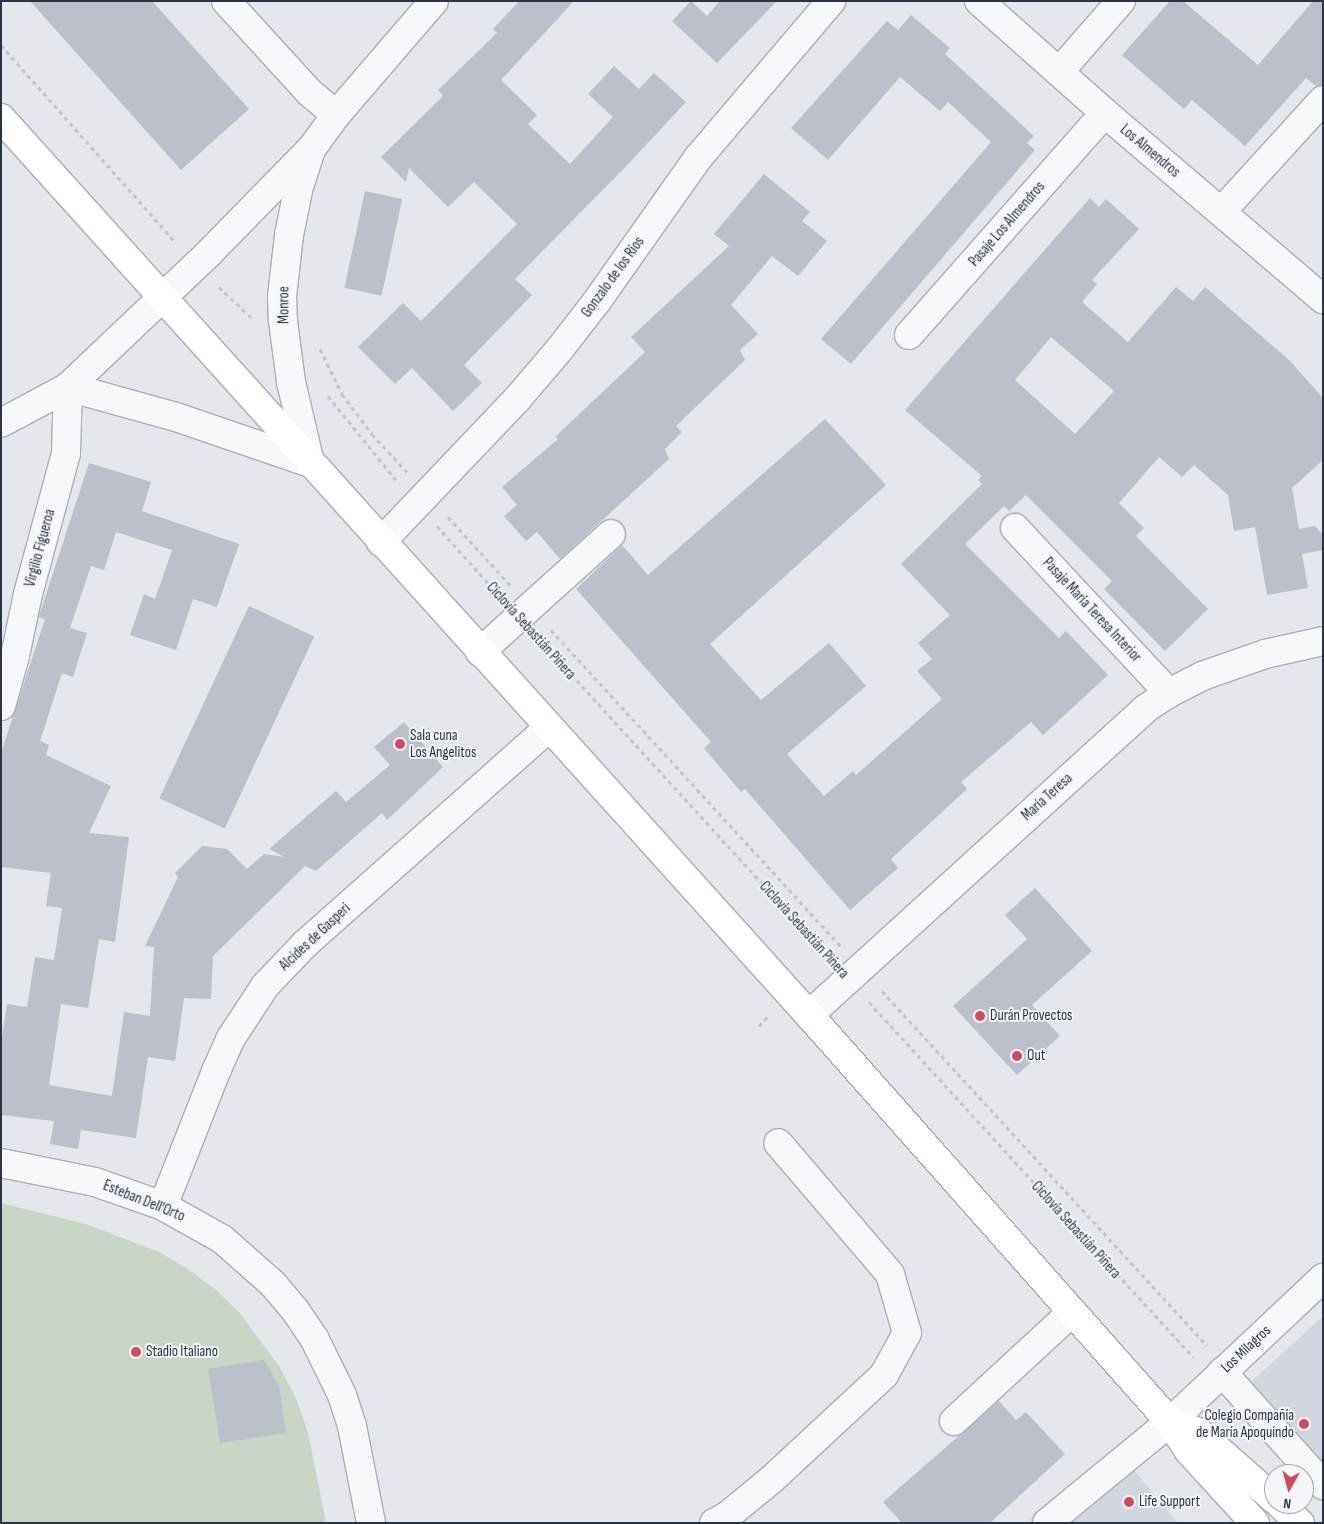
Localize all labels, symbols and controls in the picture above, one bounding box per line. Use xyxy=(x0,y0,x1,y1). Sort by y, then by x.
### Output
street label: Los Almendros xyxy=(1116,121,1184,181)
street label: Pasaje Los Almendros xyxy=(965,178,1049,270)
street label: Gonzalo de los Ríos xyxy=(578,233,648,321)
street label: Monroe xyxy=(275,286,293,324)
street label: Virgilio Figueroa xyxy=(21,507,59,589)
street label: Pasaje María Teresa Interior xyxy=(1039,554,1145,666)
street label: Ciclovía Sebastián Piñera xyxy=(483,579,579,683)
place label: Sala cuna Los Angelitos xyxy=(410,726,476,761)
marker: Sala cuna Los Angelitos xyxy=(394,738,406,750)
street label: María Teresa xyxy=(1018,769,1076,825)
street label: Ciclovía Sebastián Piñera xyxy=(756,878,852,982)
street label: Alcides de Gasperi xyxy=(276,899,354,975)
place label: Durán Provectos xyxy=(990,1007,1072,1025)
marker: Durán Provectos xyxy=(974,1010,986,1022)
place label: Out xyxy=(1027,1047,1045,1065)
marker: Out xyxy=(1011,1050,1023,1062)
street label: Esteban Dell'Orto xyxy=(100,1176,188,1226)
street label: Ciclovía Sebastián Piñera xyxy=(1028,1178,1124,1282)
street label: Los Milagros xyxy=(1217,1322,1275,1376)
place label: Stadio Italiano xyxy=(146,1343,218,1361)
marker: Stadio Italiano xyxy=(130,1346,142,1358)
place label: Colegio Compañía de María Apoquindo xyxy=(1196,1406,1294,1441)
marker: Colegio Compañía de María Apoquindo xyxy=(1298,1418,1310,1430)
north arrow xyxy=(1264,1464,1314,1514)
place label: Life Support xyxy=(1139,1493,1200,1511)
text: N xyxy=(1282,1495,1292,1512)
marker: Life Support xyxy=(1123,1496,1135,1508)

